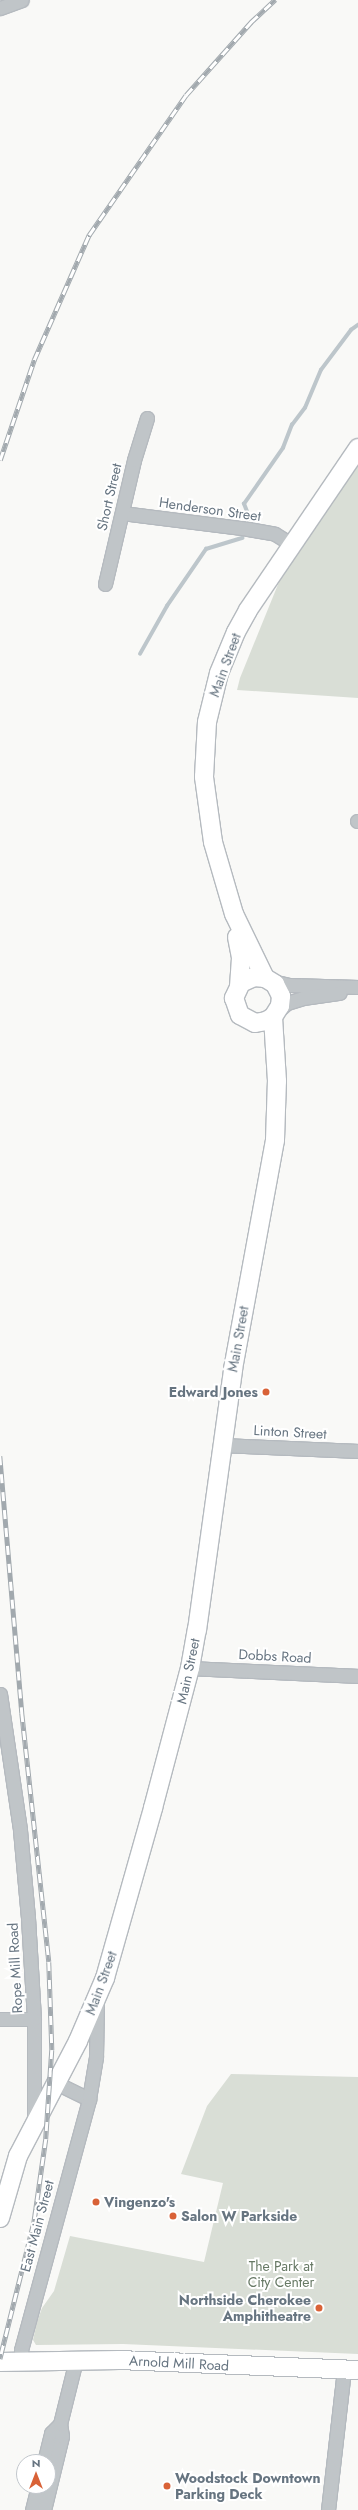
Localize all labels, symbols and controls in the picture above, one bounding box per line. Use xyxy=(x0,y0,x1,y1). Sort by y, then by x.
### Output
street label: Short Street xyxy=(93,462,125,532)
street label: Henderson Street xyxy=(158,494,262,524)
street label: Main Street xyxy=(206,631,244,699)
street label: Main Street xyxy=(224,1305,252,1373)
place label: Edward Jones xyxy=(169,1384,258,1400)
marker: Edward Jones xyxy=(261,1387,271,1397)
street label: Linton Street xyxy=(253,1422,327,1442)
street label: Main Street xyxy=(173,1637,203,1705)
street label: Dobbs Road xyxy=(238,1646,312,1666)
street label: Rope Mill Road xyxy=(4,1922,26,2014)
street label: Main Street xyxy=(82,1949,120,2017)
street label: East Main Street xyxy=(17,2178,57,2274)
place label: Vingenzo's xyxy=(104,2194,175,2210)
marker: Vingenzo's xyxy=(91,2197,101,2207)
place label: Salon W Parkside xyxy=(181,2208,297,2224)
marker: Salon W Parkside xyxy=(168,2211,178,2221)
park label: The Park at City Center xyxy=(248,2258,314,2290)
place label: Northside Cherokee Amphitheatre xyxy=(179,2292,311,2324)
marker: Northside Cherokee Amphitheatre xyxy=(314,2303,324,2313)
street label: Arnold Mill Road xyxy=(129,2352,229,2374)
north arrow xyxy=(16,2454,56,2494)
text: N xyxy=(32,2455,40,2471)
place label: Woodstock Downtown Parking Deck xyxy=(175,2470,320,2502)
marker: Woodstock Downtown Parking Deck xyxy=(162,2481,172,2491)

